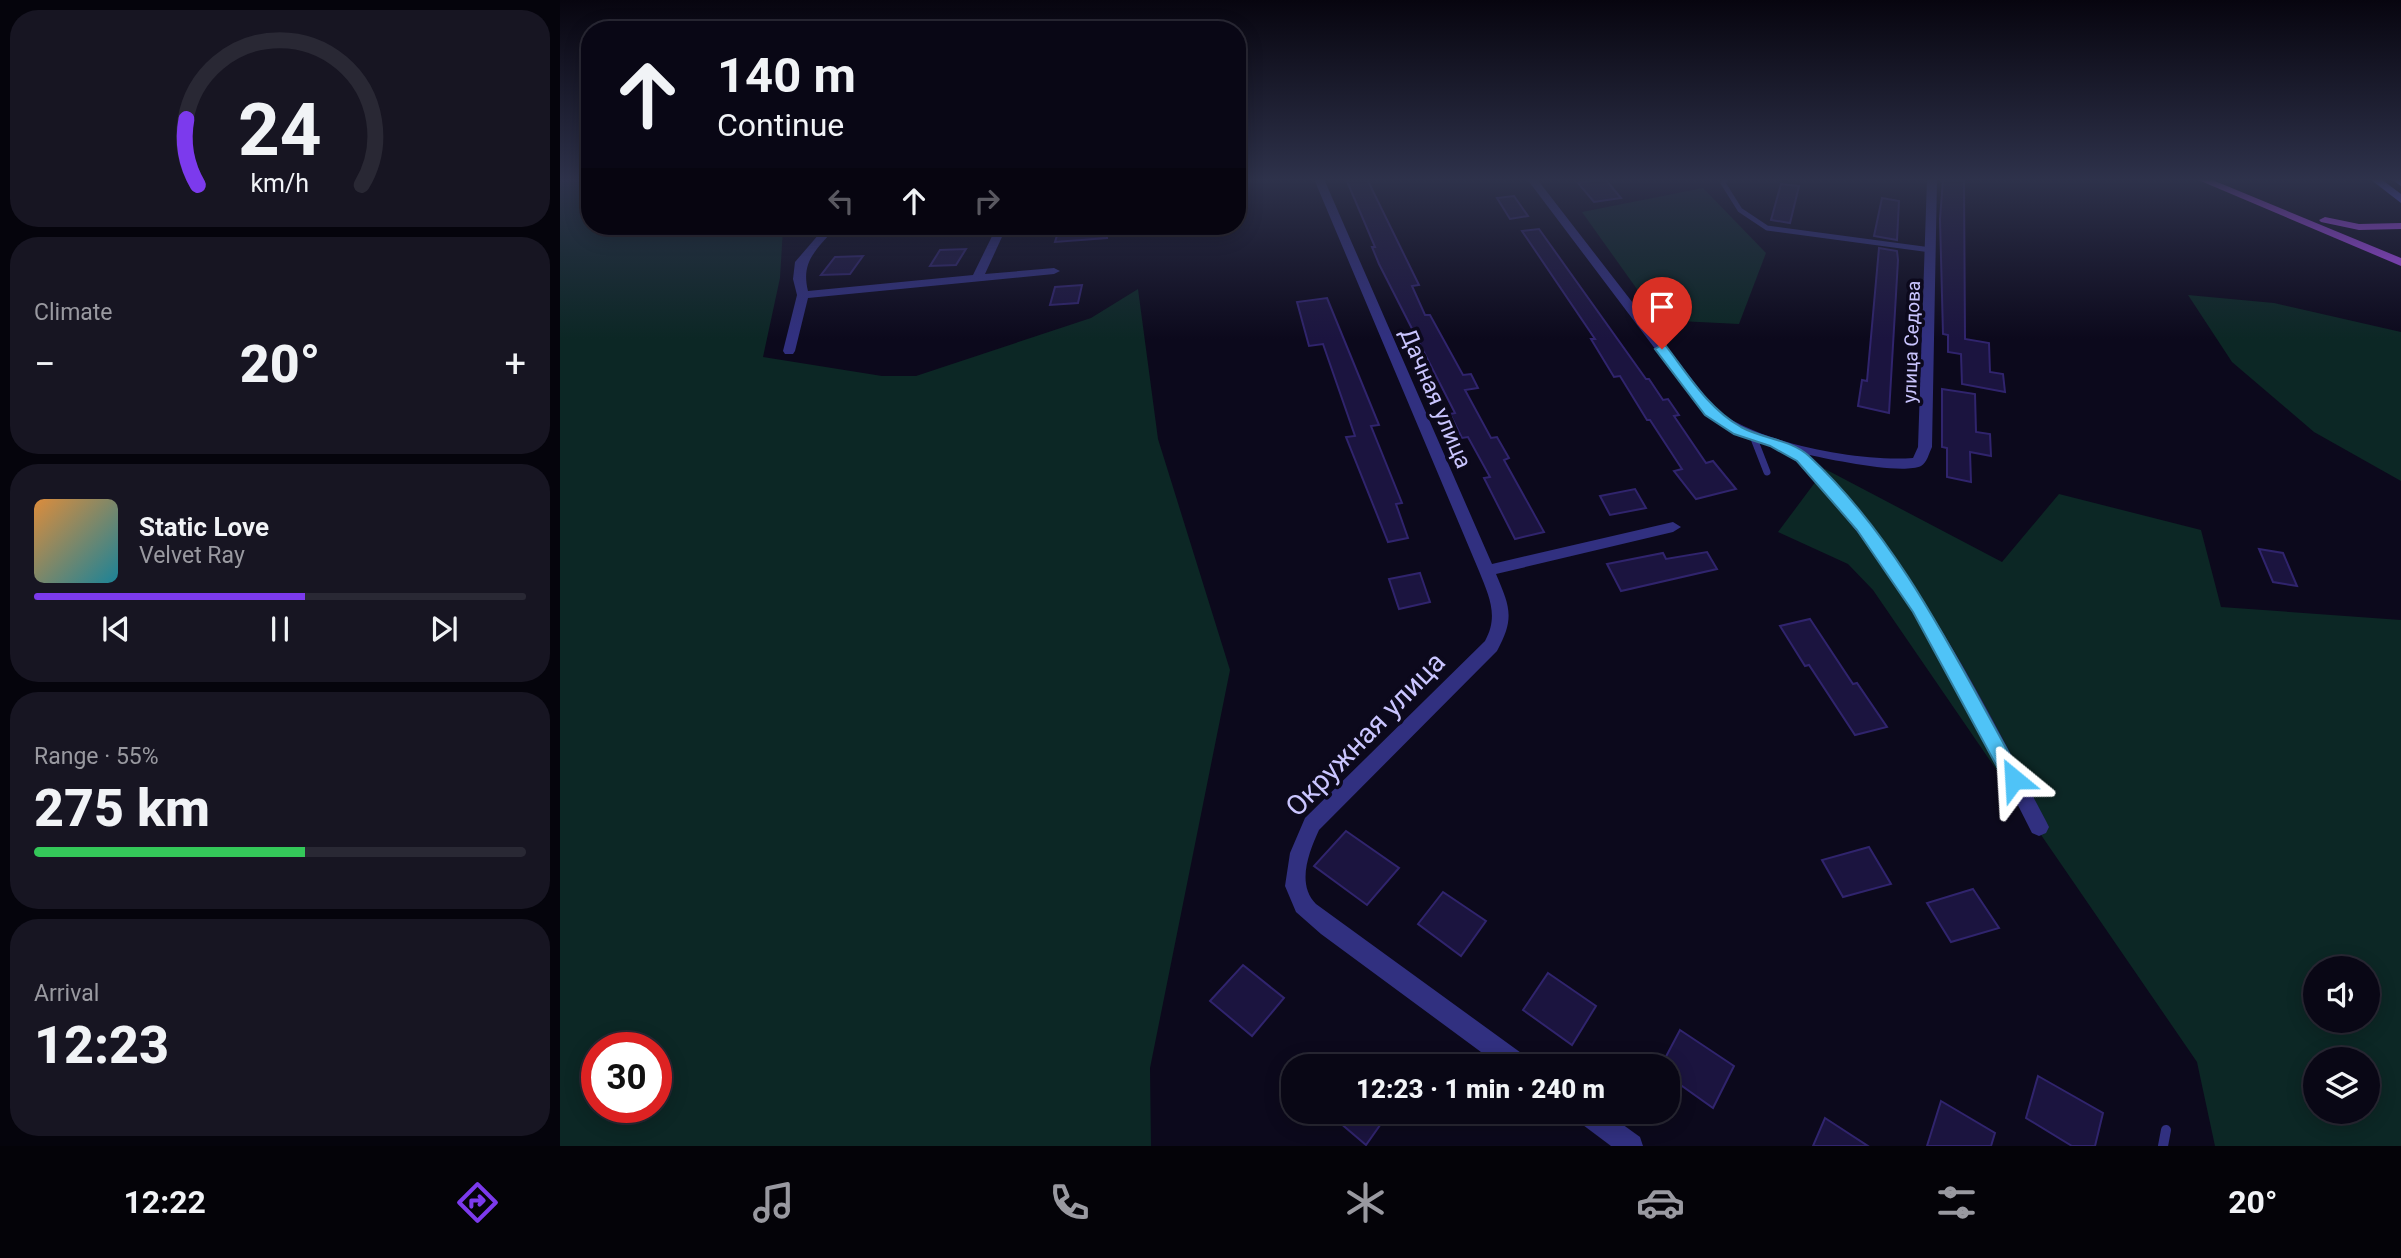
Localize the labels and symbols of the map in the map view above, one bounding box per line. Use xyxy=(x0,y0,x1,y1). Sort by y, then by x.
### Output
pin xyxy=(1632,277,1692,349)
street label: улица Седова xyxy=(1898,280,1925,404)
street label: Дачная улица xyxy=(1394,324,1477,472)
street label: Окружная улица xyxy=(1279,645,1452,823)
position arrow xyxy=(1977,742,2051,816)
speed limit sign: 30 xyxy=(581,1032,672,1123)

